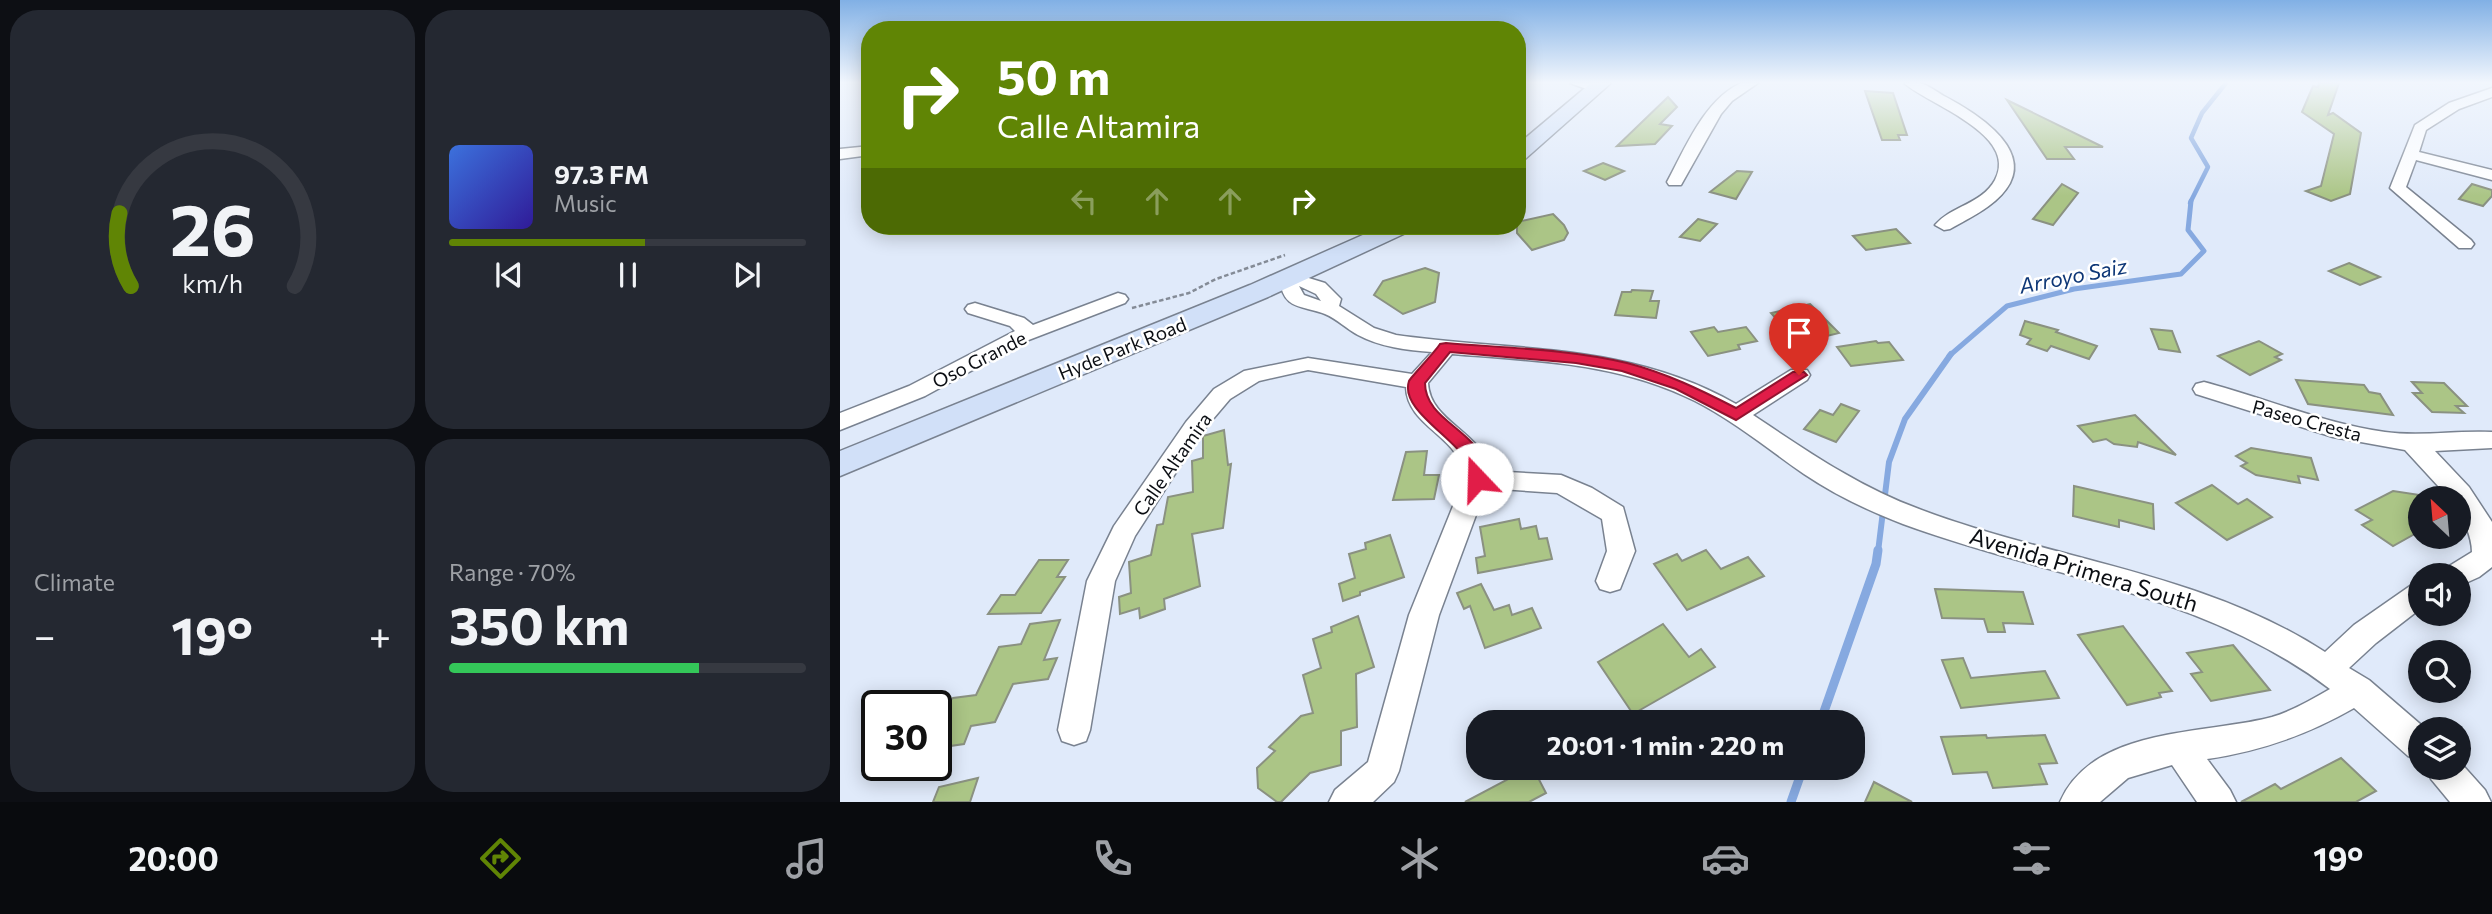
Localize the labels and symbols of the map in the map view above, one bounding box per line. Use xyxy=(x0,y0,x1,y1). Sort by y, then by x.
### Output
water label: Arroyo Saiz xyxy=(2016,252,2129,298)
pin xyxy=(1769,303,1829,375)
street label: Hyde Park Road xyxy=(1055,312,1189,384)
street label: Oso Grande xyxy=(928,326,1030,392)
street label: Paseo Cresta xyxy=(2250,394,2364,446)
street label: Calle Altamira xyxy=(1128,408,1216,520)
position arrow xyxy=(1440,442,1514,516)
north arrow xyxy=(2408,486,2471,550)
street label: Avenida Primera South xyxy=(1967,521,2201,617)
speed limit sign: 30 xyxy=(861,690,952,781)

